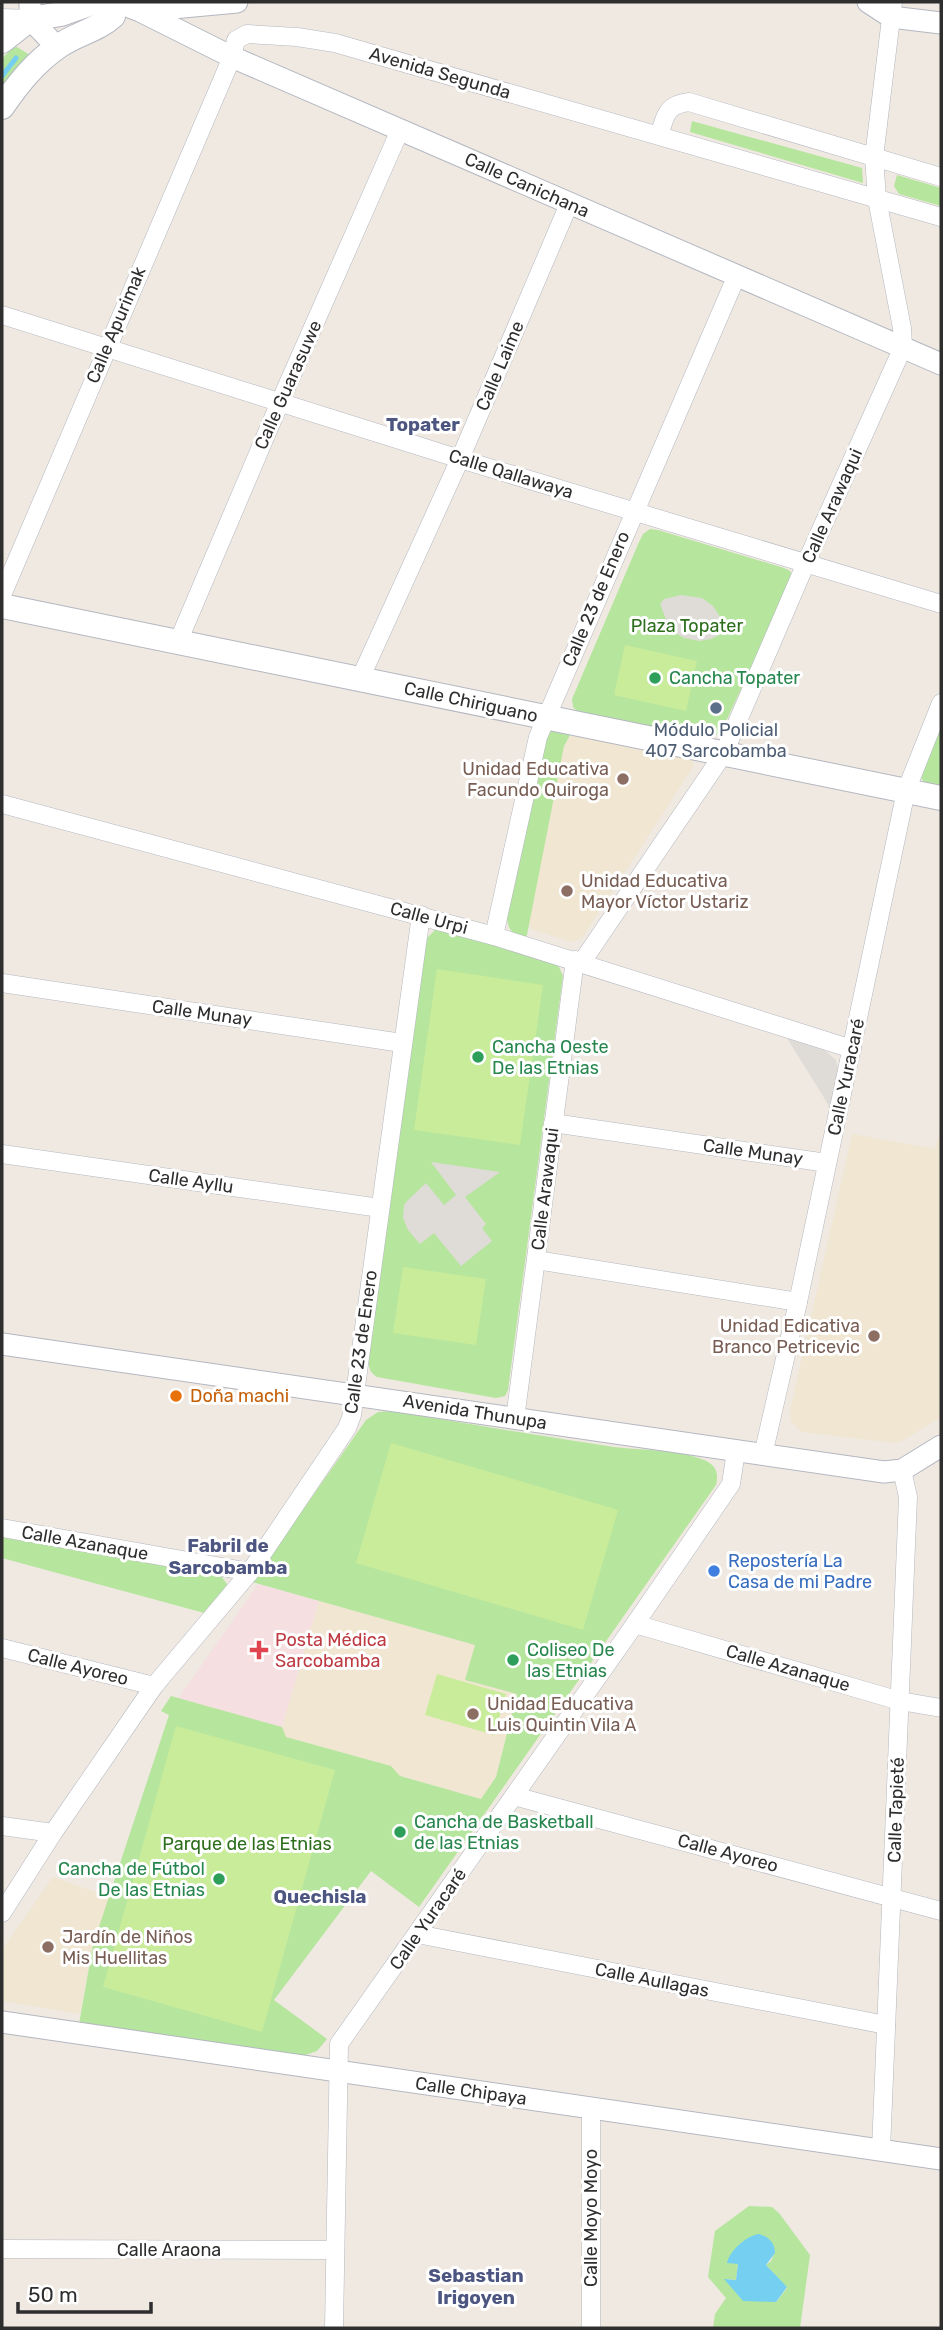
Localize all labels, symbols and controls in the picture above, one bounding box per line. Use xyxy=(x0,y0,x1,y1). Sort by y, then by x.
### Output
street label: Avenida Segunda xyxy=(367,42,513,104)
street label: Calle Canichana xyxy=(461,148,593,222)
street label: Calle Apurimak xyxy=(82,263,151,387)
street label: Calle Guarasuwe xyxy=(250,317,326,453)
street label: Calle Laime xyxy=(471,318,529,414)
district label: Topater xyxy=(386,413,460,436)
street label: Calle Qallawaya xyxy=(446,445,576,503)
street label: Calle Arawaqui xyxy=(797,445,867,567)
street label: Calle 23 de Enero xyxy=(558,528,634,670)
park label: Plaza Topater xyxy=(631,615,743,637)
place label: Cancha Topater xyxy=(669,667,800,689)
marker: Cancha Topater xyxy=(647,670,663,686)
street label: Calle Chiriguano xyxy=(402,677,540,727)
marker: Módulo Policial 407 Sarcobamba xyxy=(708,700,724,716)
place label: Módulo Policial 407 Sarcobamba xyxy=(645,719,787,762)
place label: Unidad Educativa Facundo Quiroga xyxy=(462,758,609,801)
marker: Unidad Educativa Facundo Quiroga xyxy=(615,771,631,787)
place label: Unidad Educativa Mayor Víctor Ustariz xyxy=(581,870,749,913)
marker: Unidad Educativa Mayor Víctor Ustariz xyxy=(559,883,575,899)
street label: Calle Urpi xyxy=(388,897,470,939)
street label: Calle Munay xyxy=(151,995,254,1031)
street label: Calle Yuracaré xyxy=(823,1016,869,1138)
place label: Cancha Oeste De las Etnias xyxy=(492,1036,609,1079)
marker: Cancha Oeste De las Etnias xyxy=(470,1049,486,1065)
street label: Calle Arawaqui xyxy=(527,1126,563,1252)
street label: Calle Munay xyxy=(702,1134,805,1170)
street label: Calle Ayllu xyxy=(147,1164,235,1198)
street label: Calle 23 de Enero xyxy=(340,1269,382,1415)
place label: Unidad Edicativa Branco Petricevic xyxy=(712,1315,860,1358)
marker: Unidad Edicativa Branco Petricevic xyxy=(866,1328,882,1344)
place label: Doña machi xyxy=(190,1385,289,1407)
marker: Doña machi xyxy=(168,1388,184,1404)
street label: Avenida Thunupa xyxy=(401,1390,549,1434)
street label: Calle Azanaque xyxy=(20,1521,150,1565)
district label: Fabril de Sarcobamba xyxy=(169,1534,287,1579)
place label: Repostería La Casa de mi Padre xyxy=(728,1550,872,1593)
marker: Repostería La Casa de mi Padre xyxy=(706,1563,722,1579)
place label: Posta Médica Sarcobamba xyxy=(275,1629,387,1672)
place label: Coliseo De las Etnias xyxy=(527,1639,615,1682)
marker: Posta Médica Sarcobamba xyxy=(249,1640,269,1660)
street label: Calle Azanaque xyxy=(723,1640,853,1696)
street label: Calle Ayoreo xyxy=(25,1644,131,1690)
marker: Coliseo De las Etnias xyxy=(505,1652,521,1668)
place label: Unidad Educativa Luis Quintin Vila A xyxy=(487,1693,636,1736)
marker: Unidad Educativa Luis Quintin Vila A xyxy=(465,1706,481,1722)
street label: Calle Tapieté xyxy=(883,1757,909,1863)
place label: Cancha de Basketball de las Etnias xyxy=(414,1811,594,1854)
marker: Cancha de Basketball de las Etnias xyxy=(392,1824,408,1840)
street label: Calle Ayoreo xyxy=(675,1829,781,1877)
park label: Parque de las Etnias xyxy=(162,1833,332,1855)
place label: Cancha de Fútbol De las Etnias xyxy=(58,1858,205,1901)
street label: Calle Yuracaré xyxy=(385,1864,471,1974)
marker: Cancha de Fútbol De las Etnias xyxy=(211,1871,227,1887)
district label: Quechisla xyxy=(273,1885,367,1908)
place label: Jardín de Niños Mis Huellitas xyxy=(62,1926,193,1969)
marker: Jardín de Niños Mis Huellitas xyxy=(40,1939,56,1955)
street label: Calle Aullagas xyxy=(593,1958,711,2002)
street label: Calle Chipaya xyxy=(414,2072,528,2110)
street label: Calle Moyo Moyo xyxy=(580,2149,602,2287)
street label: Calle Araona xyxy=(117,2239,221,2261)
district label: Sebastian Irigoyen xyxy=(428,2264,524,2309)
scale bar xyxy=(18,2270,150,2314)
text: 50 m xyxy=(28,2282,78,2307)

